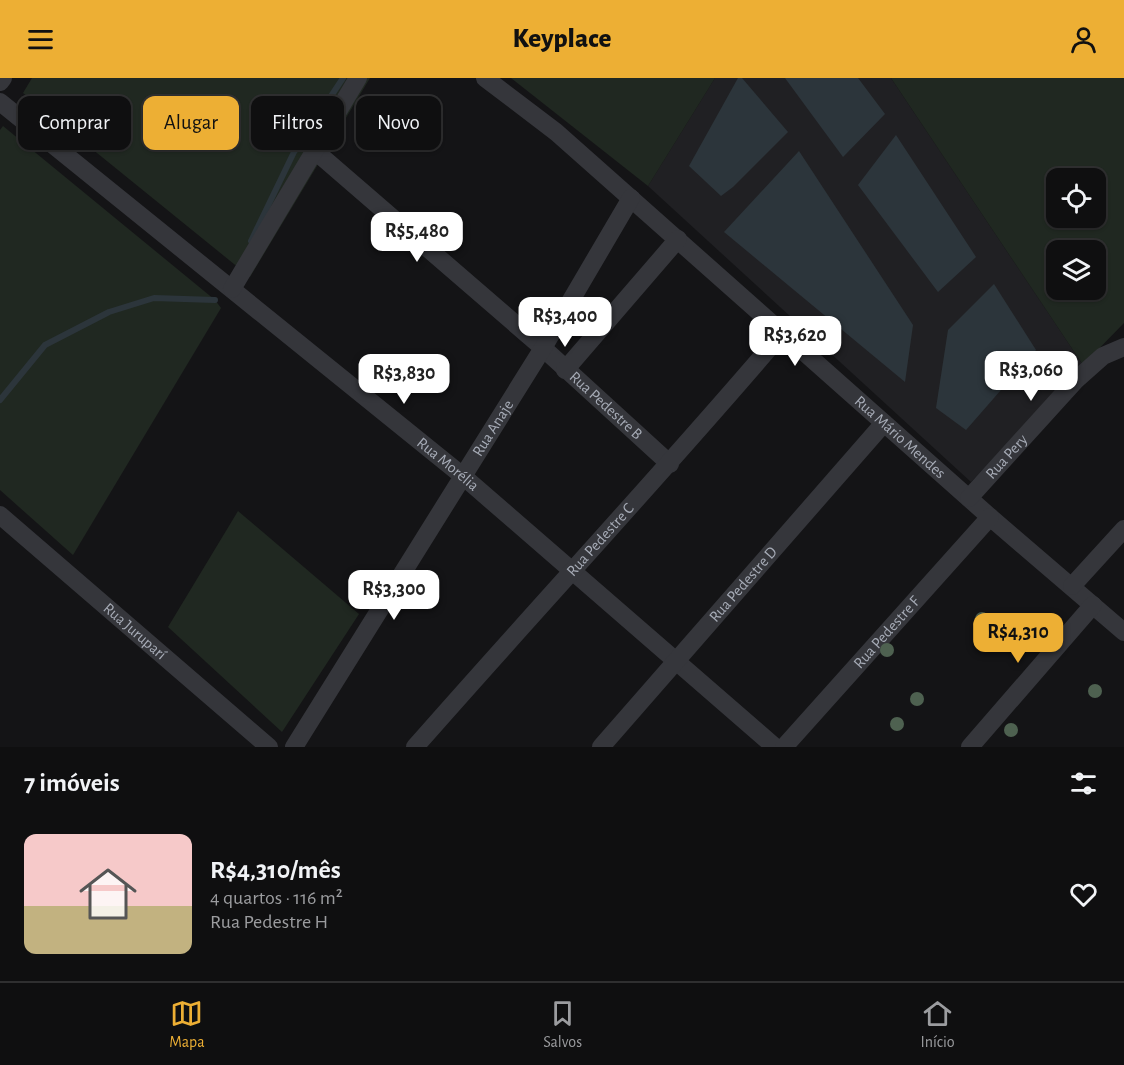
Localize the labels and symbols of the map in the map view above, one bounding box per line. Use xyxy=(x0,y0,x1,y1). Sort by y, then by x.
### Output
pin: R$5,480 xyxy=(362,212,472,263)
pin: R$3,400 xyxy=(510,297,620,348)
pin: R$3,620 xyxy=(740,316,850,367)
pin: R$3,060 xyxy=(976,351,1086,402)
pin: R$3,830 xyxy=(349,354,459,405)
street label: Rua Pedestre B xyxy=(566,368,645,443)
street label: Rua Mário Mendes xyxy=(851,393,949,482)
street label: Rua Anaje xyxy=(470,397,517,459)
street label: Rua Pery xyxy=(983,431,1032,482)
street label: Rua Morélia xyxy=(414,434,482,494)
street label: Rua Pedestre C xyxy=(564,500,637,579)
street label: Rua Pedestre D xyxy=(706,544,780,625)
pin: R$3,300 xyxy=(339,570,449,621)
street label: Rua Pedestre F xyxy=(851,592,924,671)
street label: Rua Juruparí xyxy=(100,600,169,663)
pin: R$4,310 xyxy=(963,613,1073,664)

